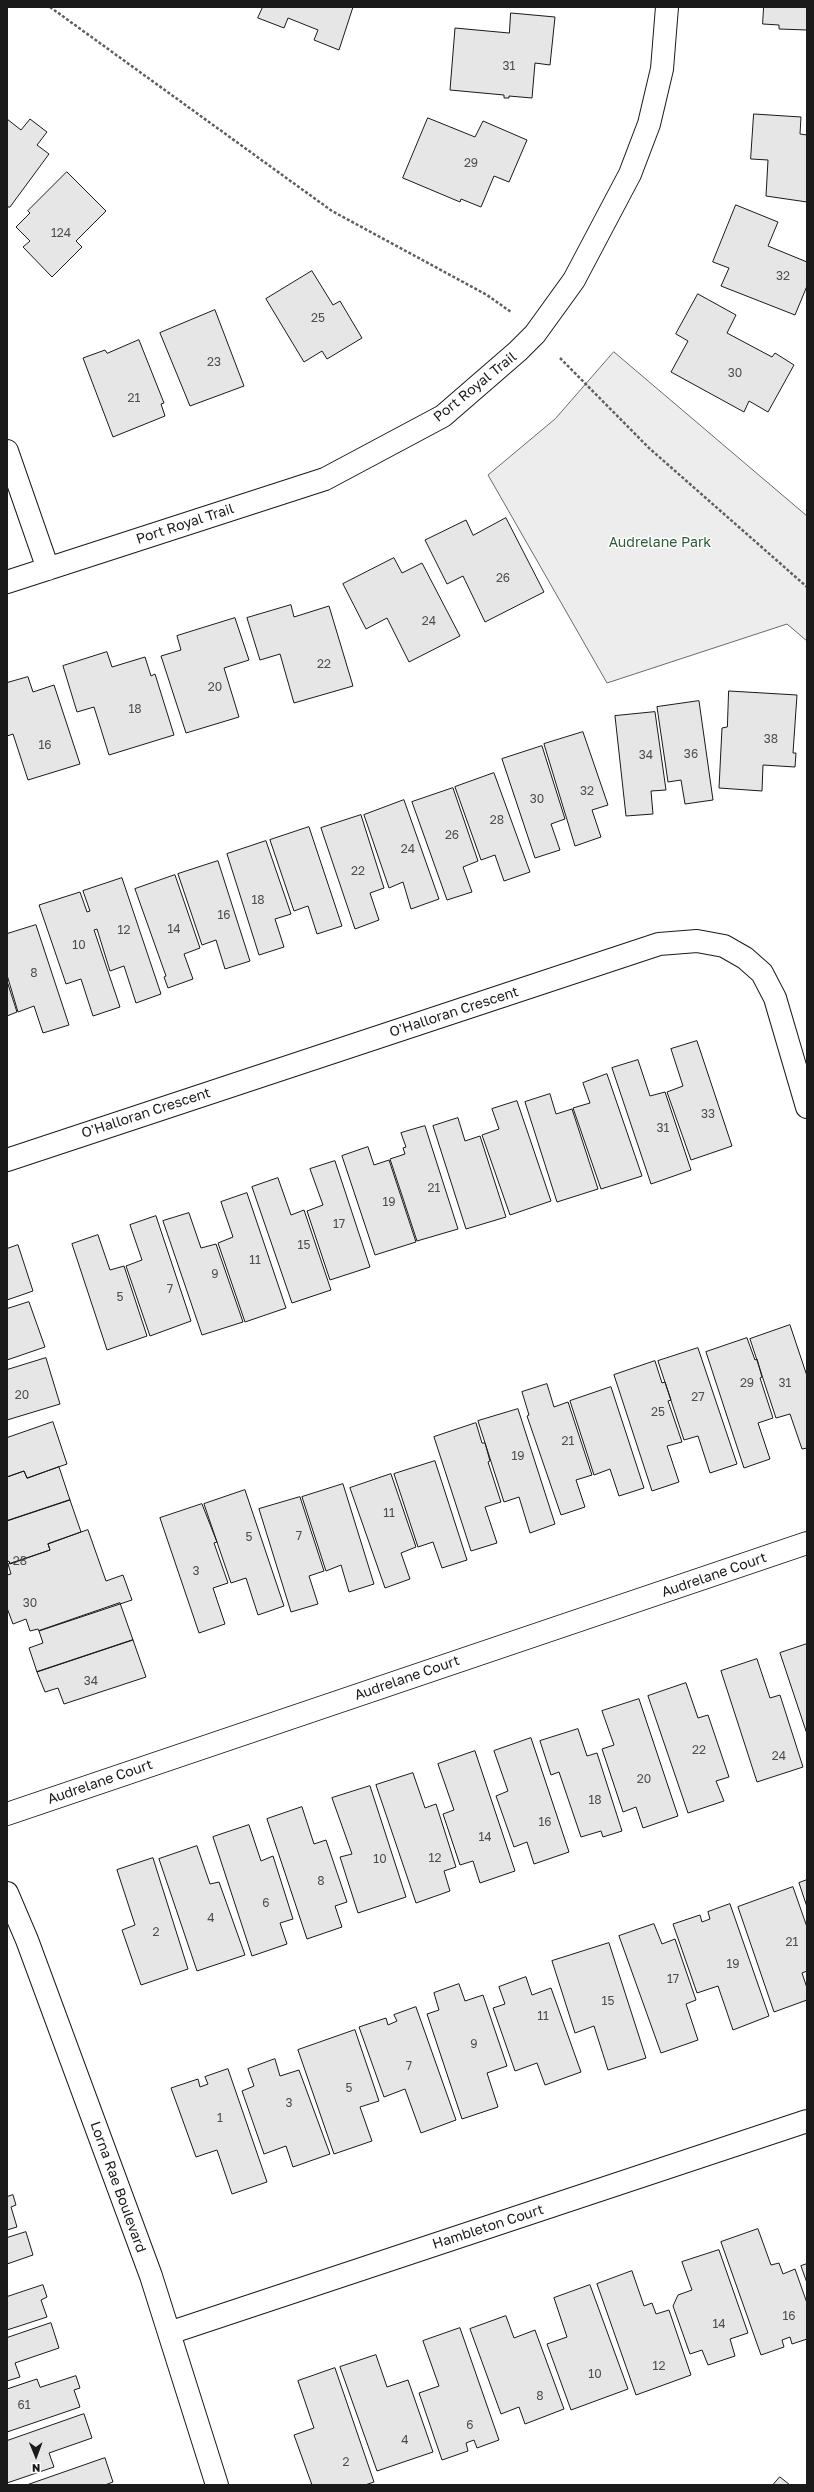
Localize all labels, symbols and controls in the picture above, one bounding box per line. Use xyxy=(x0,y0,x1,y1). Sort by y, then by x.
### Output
house number: 31 xyxy=(503,59,515,73)
house number: 29 xyxy=(464,156,478,170)
house number: 124 xyxy=(51,226,71,240)
house number: 32 xyxy=(776,269,790,283)
house number: 25 xyxy=(311,311,325,325)
street label: Port Royal Trail xyxy=(430,348,520,426)
house number: 23 xyxy=(207,355,221,369)
house number: 30 xyxy=(728,366,742,380)
house number: 21 xyxy=(128,391,140,405)
street label: Port Royal Trail xyxy=(134,500,236,548)
park label: Audrelane Park xyxy=(609,535,711,551)
house number: 26 xyxy=(496,571,510,585)
house number: 24 xyxy=(422,614,436,628)
house number: 22 xyxy=(317,657,331,671)
house number: 20 xyxy=(208,680,222,694)
house number: 18 xyxy=(128,702,142,716)
house number: 38 xyxy=(764,732,778,746)
house number: 16 xyxy=(38,738,52,752)
house number: 36 xyxy=(684,747,698,761)
house number: 34 xyxy=(639,748,653,762)
house number: 32 xyxy=(580,784,594,798)
house number: 30 xyxy=(530,792,544,806)
house number: 28 xyxy=(490,813,504,827)
house number: 26 xyxy=(445,828,459,842)
house number: 24 xyxy=(401,842,415,856)
house number: 22 xyxy=(351,864,365,878)
house number: 18 xyxy=(251,893,265,907)
house number: 16 xyxy=(217,908,231,922)
house number: 14 xyxy=(167,922,181,936)
house number: 12 xyxy=(118,923,130,937)
house number: 10 xyxy=(72,938,86,952)
house number: 8 xyxy=(30,966,38,980)
street label: O'Halloran Crescent xyxy=(387,983,521,1041)
street label: O'Halloran Crescent xyxy=(79,1084,213,1142)
house number: 33 xyxy=(701,1107,715,1121)
house number: 31 xyxy=(657,1121,669,1135)
house number: 21 xyxy=(428,1181,440,1195)
house number: 19 xyxy=(382,1195,396,1209)
house number: 17 xyxy=(333,1217,345,1231)
house number: 15 xyxy=(298,1238,310,1252)
house number: 11 xyxy=(249,1253,261,1267)
house number: 9 xyxy=(211,1267,219,1281)
house number: 7 xyxy=(167,1282,173,1296)
house number: 5 xyxy=(117,1290,123,1304)
house number: 29 xyxy=(740,1376,754,1390)
house number: 31 xyxy=(779,1376,791,1390)
house number: 20 xyxy=(15,1388,29,1402)
house number: 27 xyxy=(691,1390,705,1404)
house number: 25 xyxy=(651,1405,665,1419)
house number: 21 xyxy=(562,1434,574,1448)
house number: 19 xyxy=(511,1449,525,1463)
house number: 11 xyxy=(383,1506,395,1520)
house number: 7 xyxy=(296,1529,302,1543)
house number: 5 xyxy=(246,1530,252,1544)
street label: Audrelane Court xyxy=(659,1549,769,1601)
house number: 28 xyxy=(13,1554,27,1568)
house number: 3 xyxy=(192,1564,200,1578)
house number: 30 xyxy=(23,1596,37,1610)
street label: Audrelane Court xyxy=(352,1652,462,1704)
house number: 34 xyxy=(84,1674,98,1688)
house number: 22 xyxy=(692,1743,706,1757)
house number: 24 xyxy=(772,1749,786,1763)
street label: Audrelane Court xyxy=(45,1756,155,1808)
house number: 20 xyxy=(637,1772,651,1786)
house number: 18 xyxy=(588,1793,602,1807)
house number: 16 xyxy=(538,1815,552,1829)
house number: 14 xyxy=(478,1830,492,1844)
house number: 12 xyxy=(429,1851,441,1865)
house number: 10 xyxy=(373,1852,387,1866)
house number: 8 xyxy=(317,1874,325,1888)
house number: 6 xyxy=(262,1896,270,1910)
house number: 4 xyxy=(207,1911,215,1925)
house number: 2 xyxy=(153,1925,159,1939)
house number: 21 xyxy=(786,1935,798,1949)
house number: 19 xyxy=(726,1957,740,1971)
house number: 17 xyxy=(667,1972,679,1986)
house number: 15 xyxy=(602,1994,614,2008)
house number: 11 xyxy=(537,2009,549,2023)
house number: 9 xyxy=(470,2037,478,2051)
house number: 7 xyxy=(406,2059,412,2073)
house number: 5 xyxy=(346,2081,352,2095)
house number: 3 xyxy=(285,2096,293,2110)
house number: 1 xyxy=(217,2111,223,2125)
street label: Lorna Rae Boulevard xyxy=(86,2119,150,2255)
street label: Hambleton Court xyxy=(430,2201,546,2253)
house number: 16 xyxy=(782,2309,796,2323)
house number: 14 xyxy=(712,2317,726,2331)
house number: 12 xyxy=(653,2359,665,2373)
house number: 10 xyxy=(588,2367,602,2381)
house number: 8 xyxy=(536,2389,544,2403)
house number: 61 xyxy=(17,2398,31,2412)
house number: 6 xyxy=(466,2418,474,2432)
house number: 4 xyxy=(401,2433,409,2447)
north arrow xyxy=(16,2436,56,2476)
house number: 2 xyxy=(343,2455,349,2469)
text: N xyxy=(32,2462,41,2475)

